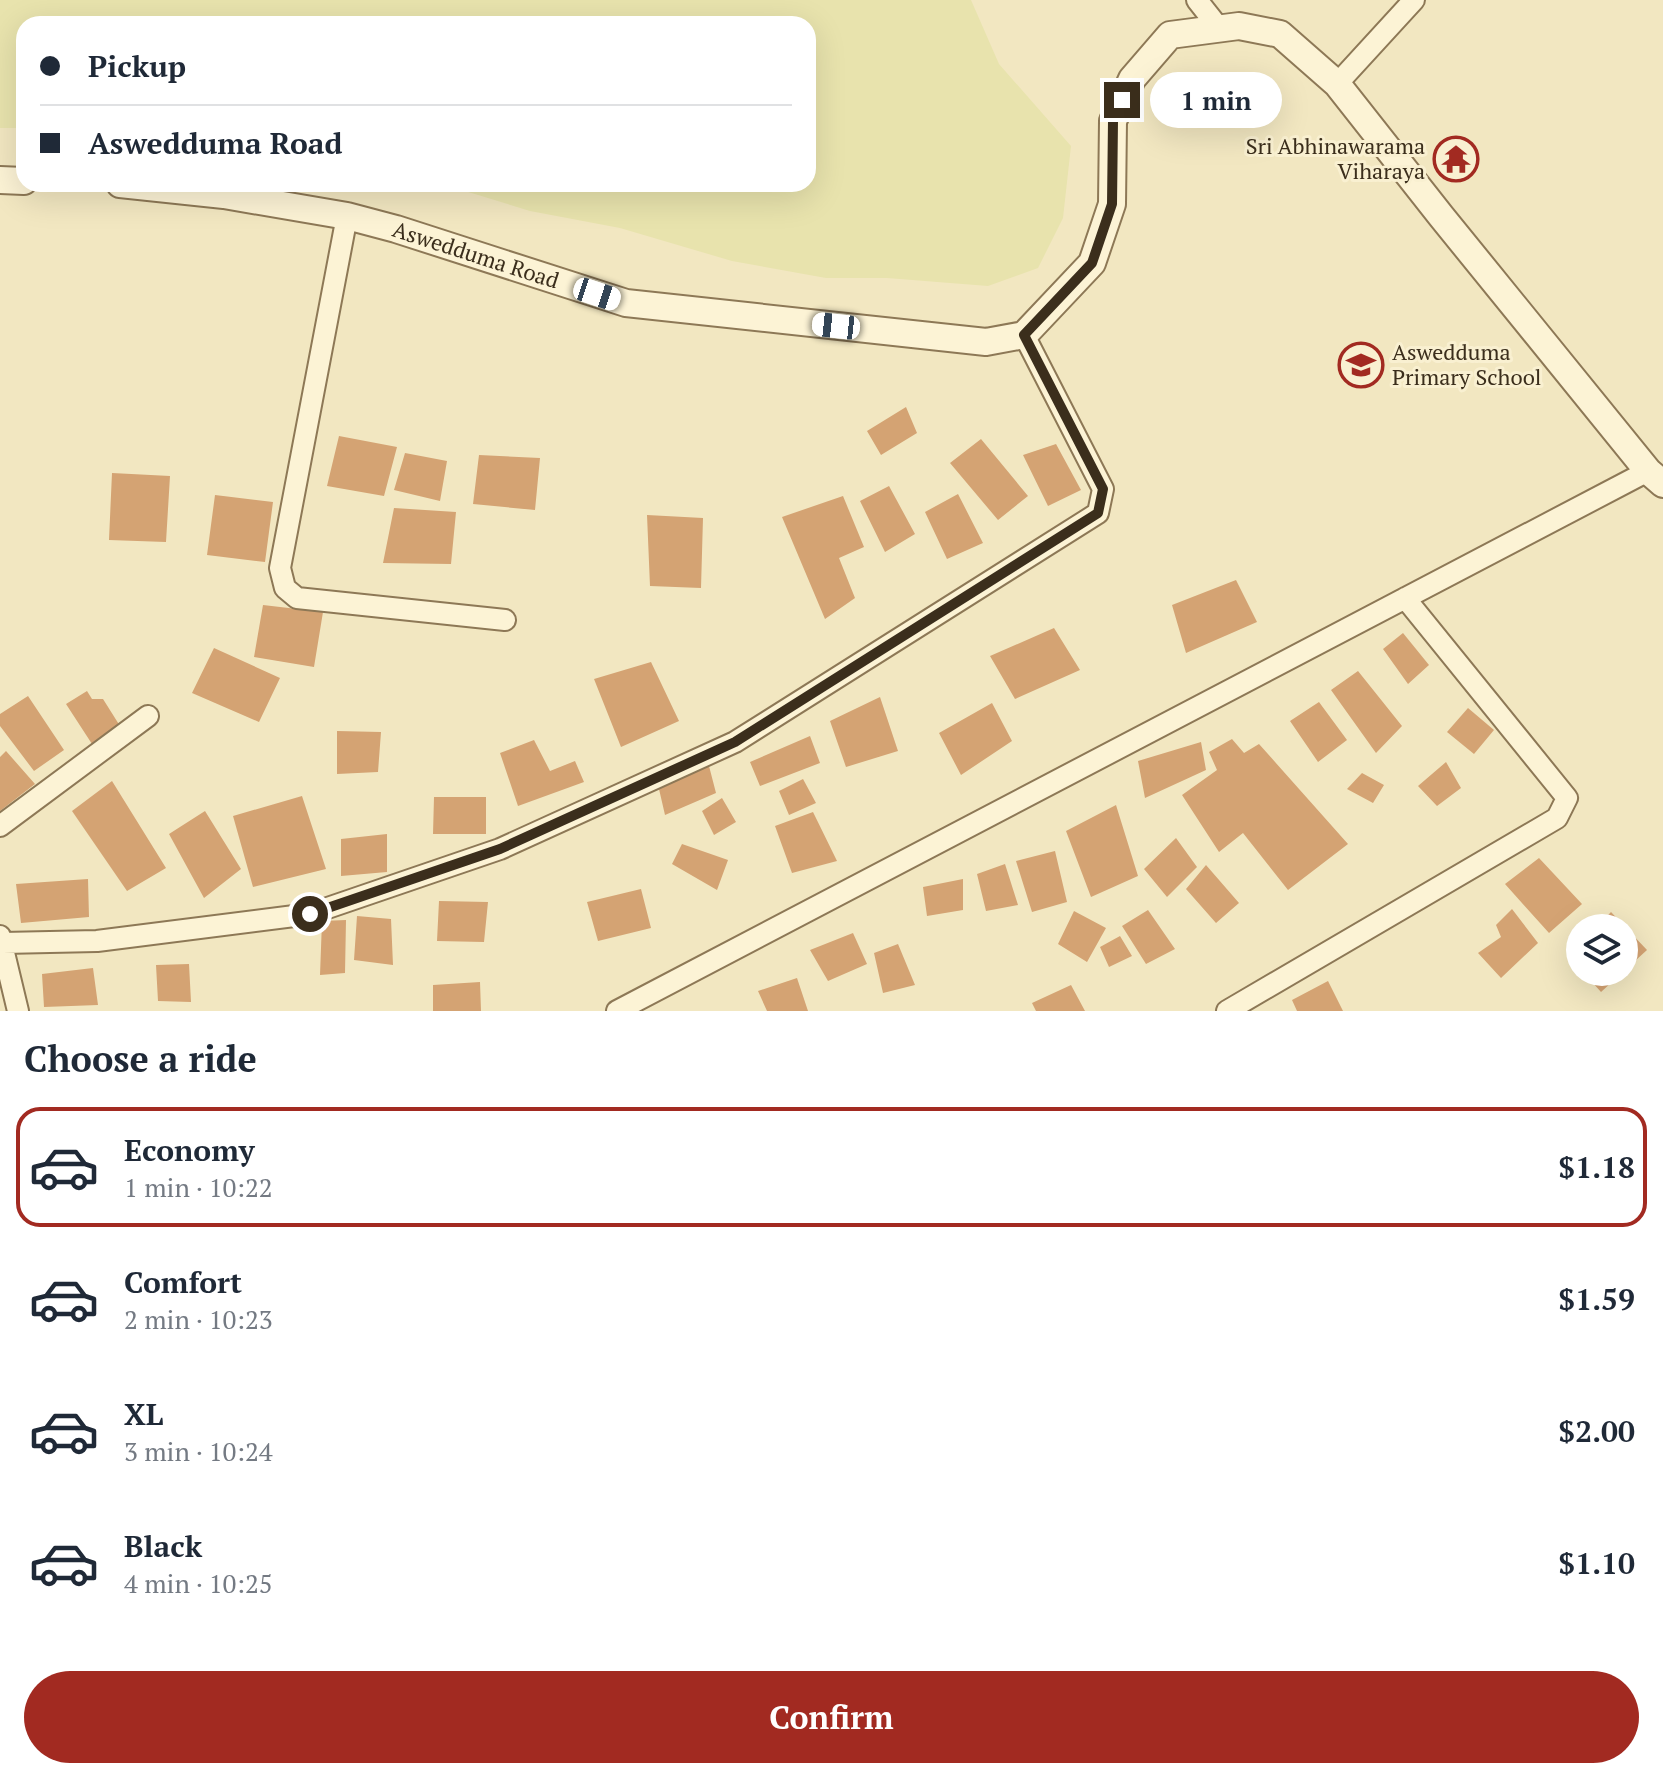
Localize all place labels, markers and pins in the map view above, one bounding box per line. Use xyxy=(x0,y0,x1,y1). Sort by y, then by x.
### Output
place label: Sri Abhinawarama Viharaya xyxy=(1246,131,1425,185)
temple icon: Sri Abhinawarama Viharaya xyxy=(1432,135,1480,183)
place label: Aswedduma Primary School xyxy=(1392,337,1541,391)
school or university icon: Aswedduma Primary School xyxy=(1337,341,1385,389)

